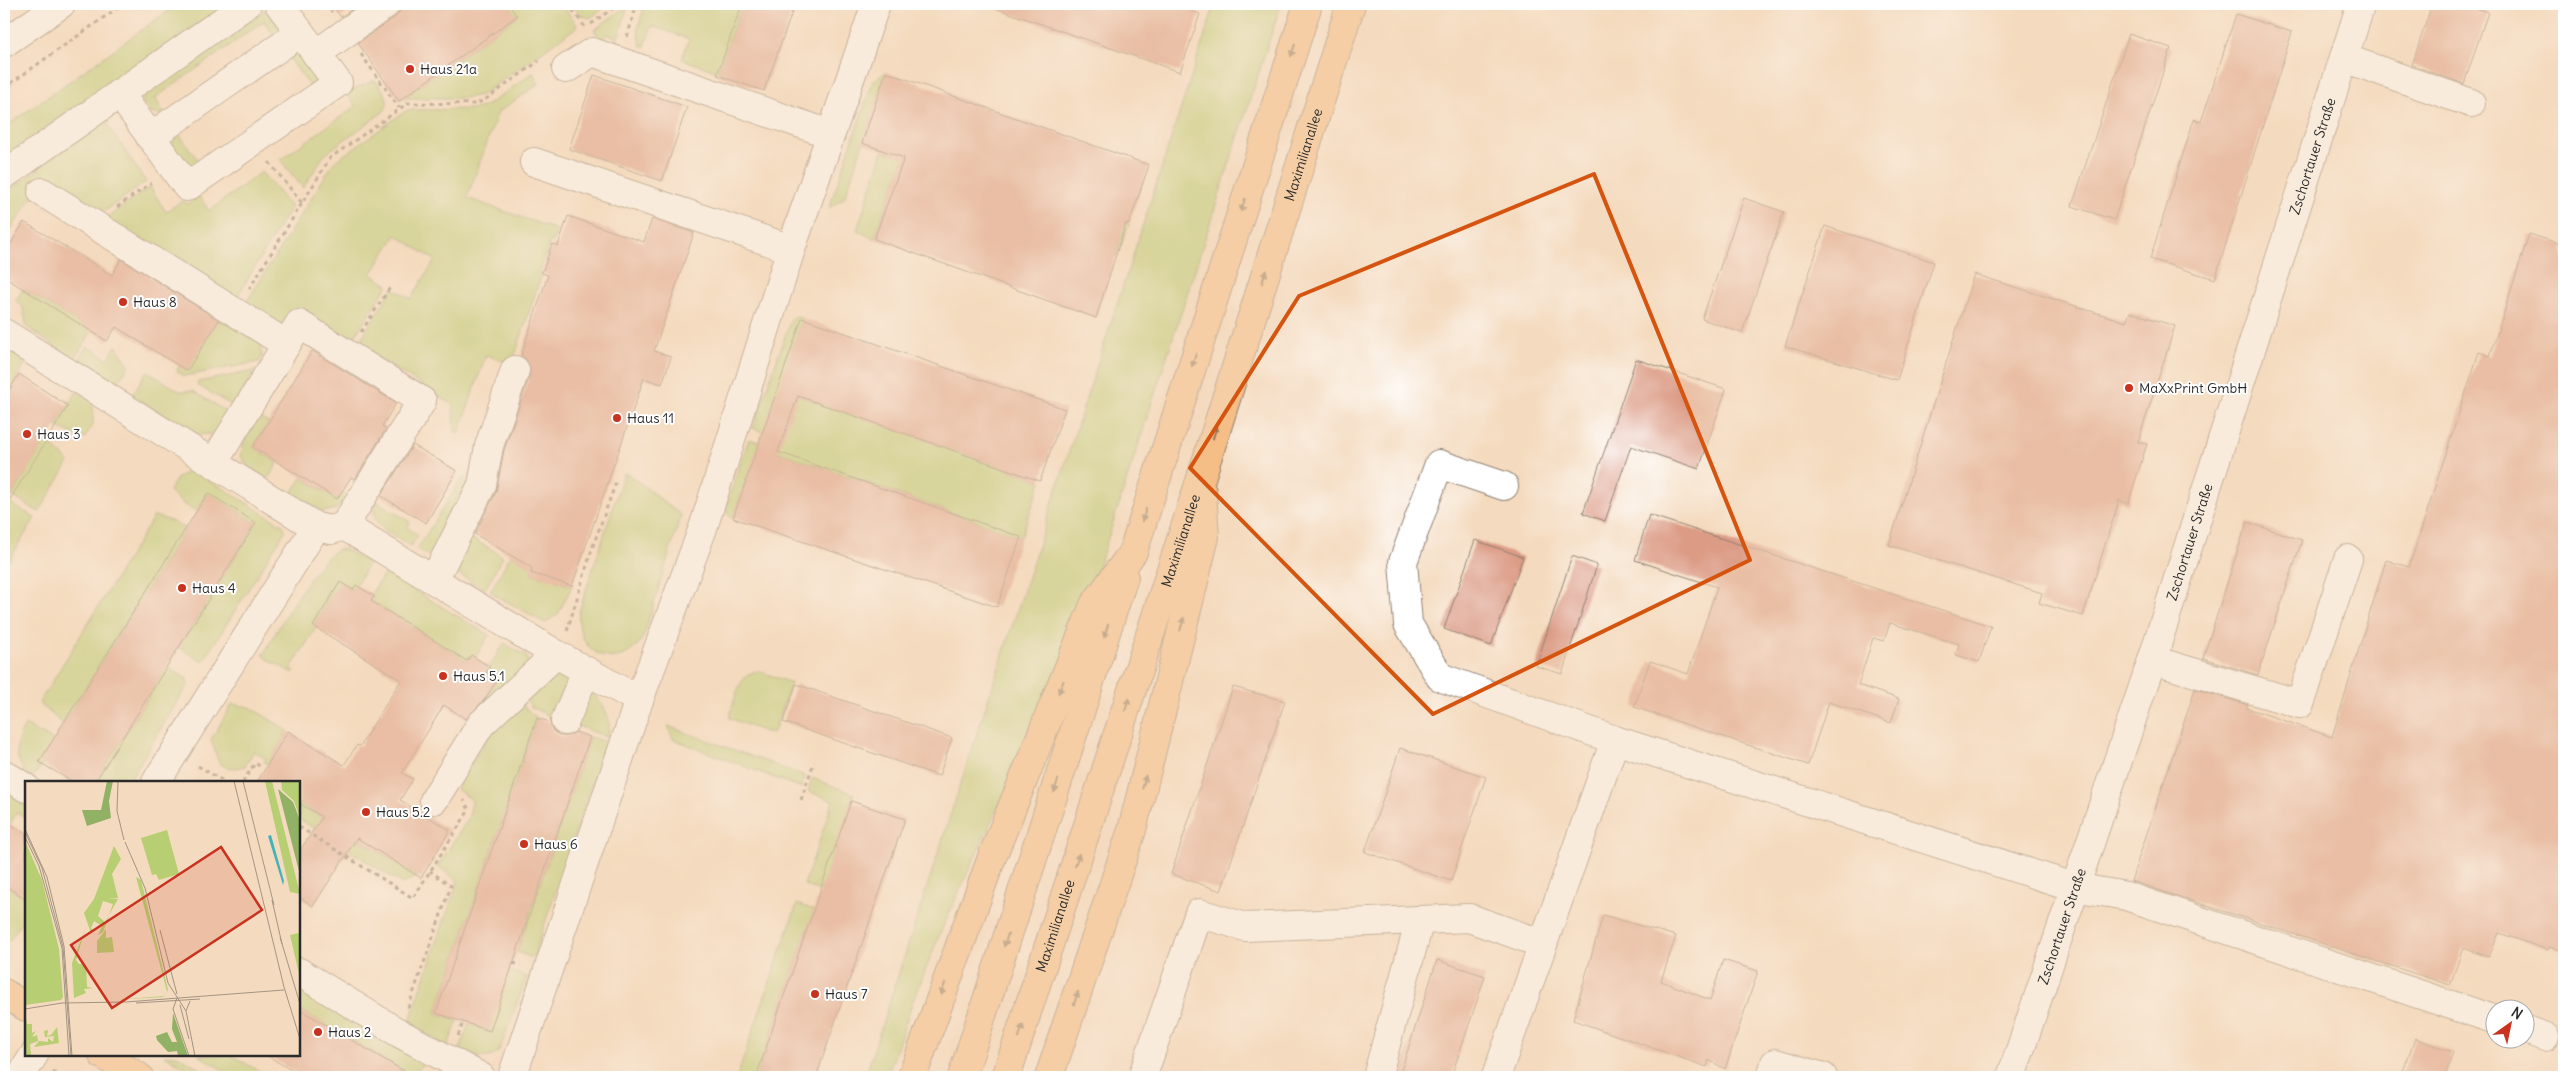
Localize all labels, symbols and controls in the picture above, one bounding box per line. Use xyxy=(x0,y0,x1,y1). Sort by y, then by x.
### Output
one-way arrow xyxy=(1288,43,1296,58)
place label: Haus 21a xyxy=(420,60,477,78)
marker: Haus 21a xyxy=(404,63,416,75)
street label: Zschortauer Straße xyxy=(2286,96,2340,217)
street label: Maximilianallee xyxy=(1280,106,1326,203)
one-way arrow xyxy=(1239,198,1247,213)
one-way arrow xyxy=(1261,269,1269,284)
place label: Haus 8 xyxy=(133,293,177,311)
marker: Haus 8 xyxy=(117,296,129,308)
one-way arrow xyxy=(1190,352,1197,367)
place label: MaXxPrint GmbH xyxy=(2139,379,2247,397)
marker: MaXxPrint GmbH xyxy=(2123,382,2135,394)
place label: Haus 11 xyxy=(627,409,674,427)
marker: Haus 11 xyxy=(611,412,623,424)
one-way arrow xyxy=(1212,424,1220,439)
place label: Haus 3 xyxy=(37,425,81,443)
marker: Haus 3 xyxy=(21,428,33,440)
street label: Zschortauer Straße xyxy=(2163,481,2217,603)
street label: Maximilianallee xyxy=(1157,492,1204,589)
one-way arrow xyxy=(1140,507,1148,522)
place label: Haus 4 xyxy=(192,579,236,597)
marker: Haus 4 xyxy=(176,582,188,594)
one-way arrow xyxy=(1178,617,1186,632)
one-way arrow xyxy=(1102,624,1110,639)
place label: Haus 5.1 xyxy=(453,667,505,685)
marker: Haus 5.1 xyxy=(437,670,449,682)
one-way arrow xyxy=(1057,679,1064,694)
one-way arrow xyxy=(1124,698,1131,713)
one-way arrow xyxy=(1140,775,1148,790)
one-way arrow xyxy=(1051,778,1059,793)
inset map xyxy=(25,781,300,1056)
place label: Haus 5.2 xyxy=(376,803,431,821)
marker: Haus 5.2 xyxy=(360,806,372,818)
place label: Haus 6 xyxy=(534,835,578,853)
marker: Haus 6 xyxy=(518,838,530,850)
one-way arrow xyxy=(1073,852,1081,867)
street label: Zschortauer Straße xyxy=(2034,866,2090,987)
street label: Maximilianallee xyxy=(1032,877,1079,974)
one-way arrow xyxy=(1002,933,1009,948)
one-way arrow xyxy=(939,982,946,997)
place label: Haus 7 xyxy=(825,985,868,1003)
marker: Haus 7 xyxy=(809,988,821,1000)
one-way arrow xyxy=(1072,990,1080,1005)
north arrow xyxy=(2486,998,2536,1048)
text: N xyxy=(2508,1003,2526,1023)
place label: Haus 2 xyxy=(328,1023,372,1041)
one-way arrow xyxy=(1017,1023,1025,1038)
marker: Haus 2 xyxy=(312,1026,324,1038)

